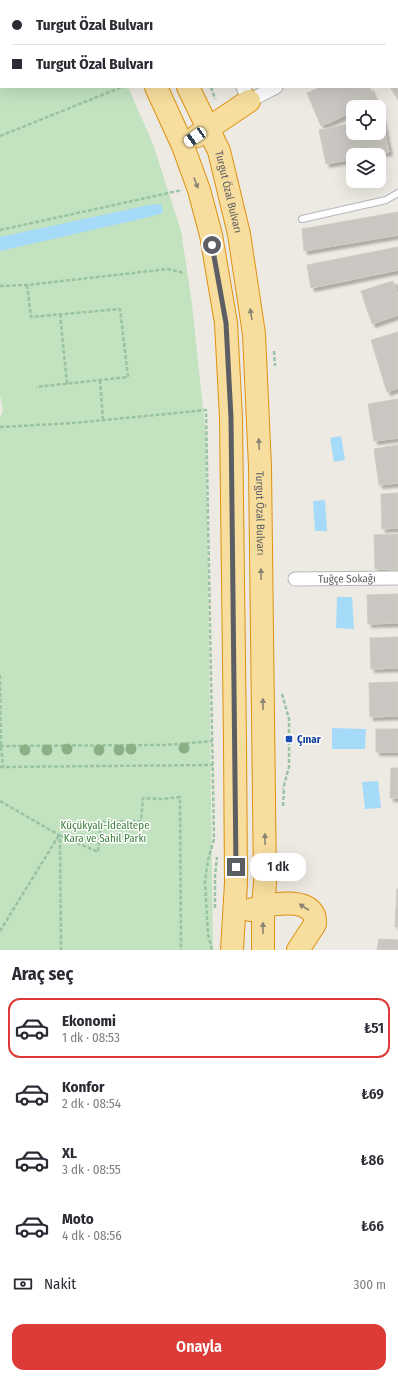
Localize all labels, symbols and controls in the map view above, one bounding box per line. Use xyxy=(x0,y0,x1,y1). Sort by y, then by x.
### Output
text: Turgut Özal Bulvarı xyxy=(36,16,153,34)
text: Turgut Özal Bulvarı xyxy=(36,55,153,73)
map controls xyxy=(346,100,386,188)
button: locate xyxy=(346,100,386,140)
car xyxy=(182,125,208,149)
button: layers xyxy=(346,148,386,188)
street label: Turgut Özal Bulvarı xyxy=(213,149,245,234)
one-way arrow xyxy=(194,177,200,189)
route start xyxy=(203,236,221,254)
one-way arrow xyxy=(248,308,254,320)
one-way arrow xyxy=(256,438,263,450)
street label: Turgut Özal Bulvarı xyxy=(254,471,268,555)
one-way arrow xyxy=(258,568,265,580)
street label: Tuğçe Sokağı xyxy=(318,572,376,585)
one-way arrow xyxy=(260,697,266,710)
place label: Çınar xyxy=(297,733,322,746)
marker: Çınar xyxy=(284,734,294,744)
park label: Küçükyalı-İdealtepe Kara ve Sahil Parkı xyxy=(60,818,150,845)
one-way arrow xyxy=(261,833,268,845)
callout: 1 dk xyxy=(250,853,306,881)
route end xyxy=(227,858,245,876)
text: 1 dk xyxy=(267,859,289,874)
one-way arrow xyxy=(299,903,310,911)
one-way arrow xyxy=(260,921,266,934)
text: Araç seç xyxy=(12,963,73,985)
icon: car xyxy=(14,1010,50,1046)
text: Ekonomi xyxy=(62,1012,116,1030)
text: ₺51 xyxy=(364,1019,384,1037)
text: 1 dk · 08:53 xyxy=(62,1030,120,1045)
icon: car xyxy=(14,1076,50,1112)
text: Konfor xyxy=(62,1078,105,1096)
text: ₺69 xyxy=(361,1085,384,1103)
text: 2 dk · 08:54 xyxy=(62,1096,121,1111)
icon: car xyxy=(14,1142,50,1178)
text: XL xyxy=(62,1144,77,1162)
text: ₺86 xyxy=(361,1151,384,1169)
text: 3 dk · 08:55 xyxy=(62,1162,121,1177)
icon: car xyxy=(14,1208,50,1244)
text: Moto xyxy=(62,1210,94,1228)
text: ₺66 xyxy=(361,1217,384,1235)
text: 4 dk · 08:56 xyxy=(62,1228,122,1243)
icon: cash xyxy=(12,1273,34,1295)
text: Nakit xyxy=(44,1275,76,1293)
text: 300 m xyxy=(354,1277,386,1292)
button: Onayla xyxy=(12,1324,386,1370)

